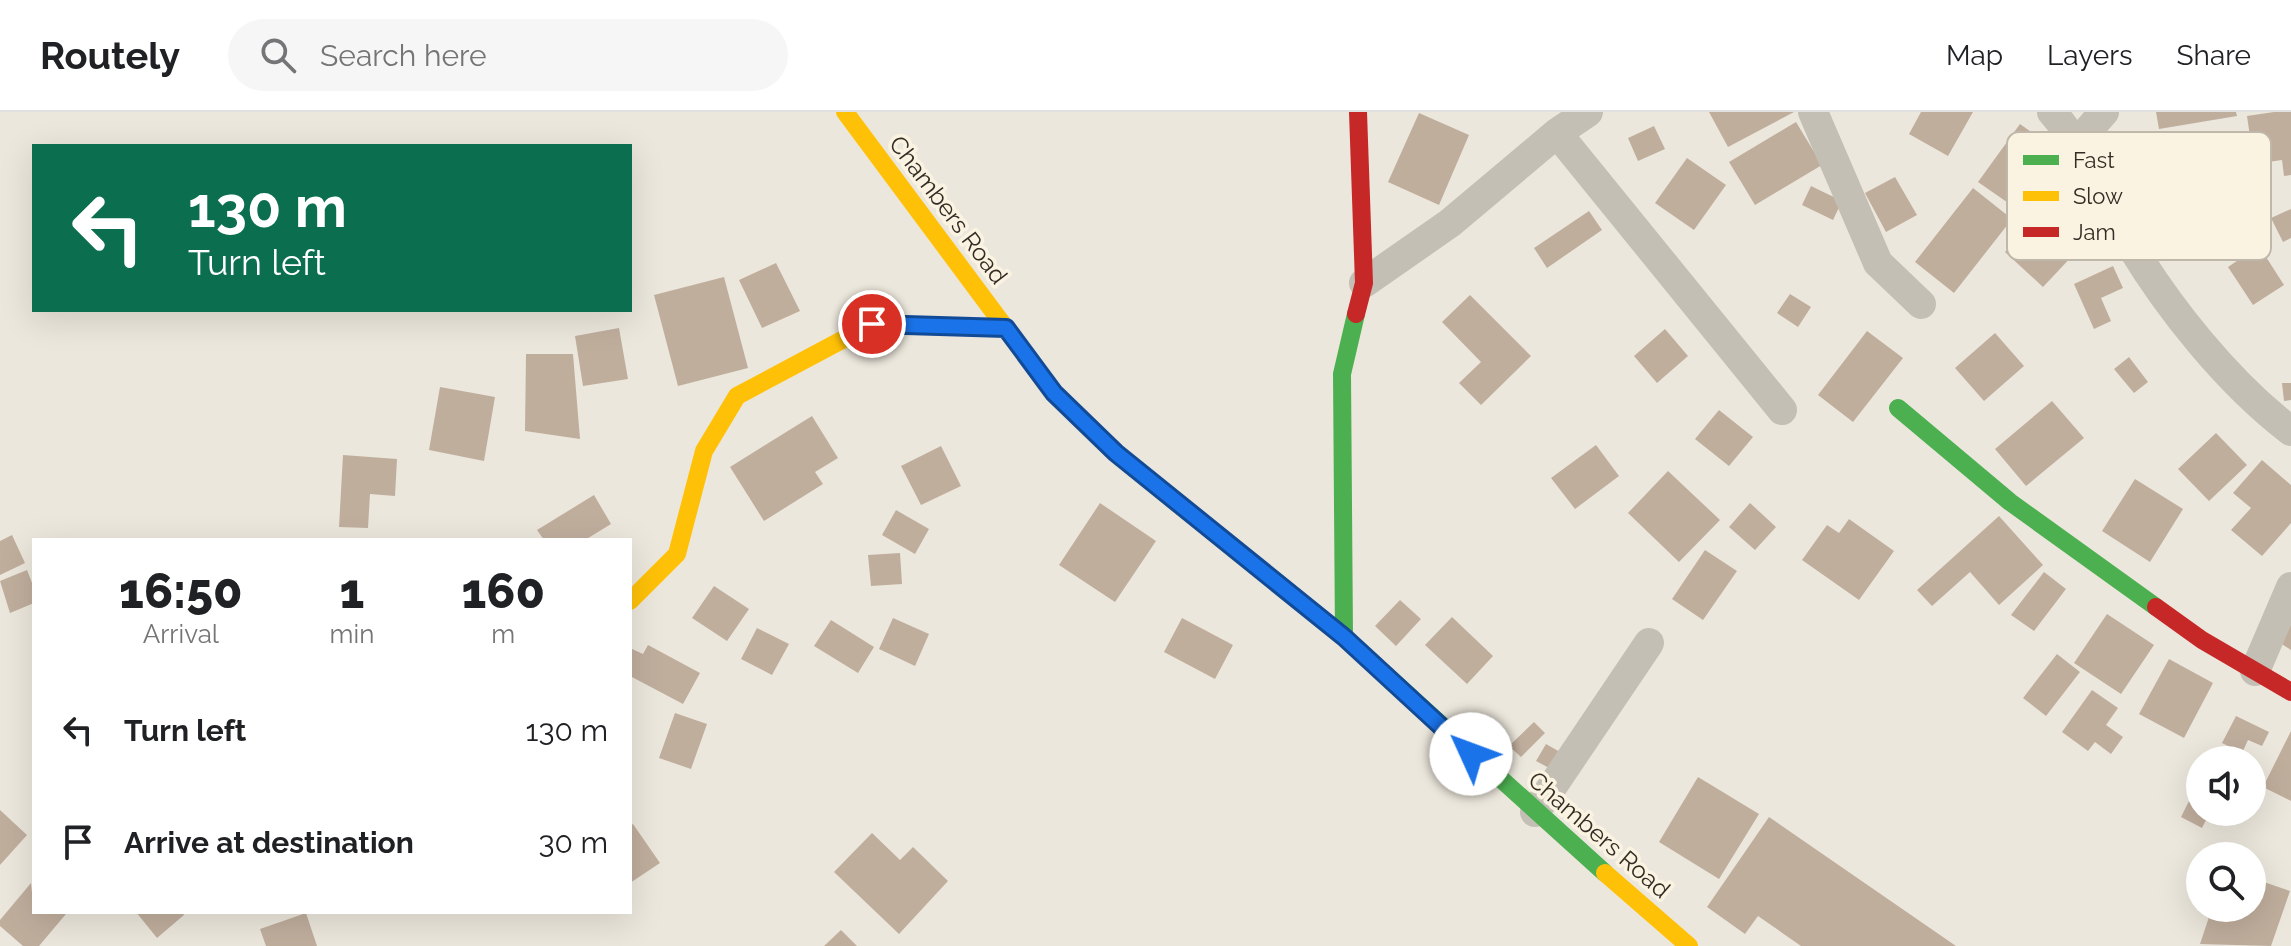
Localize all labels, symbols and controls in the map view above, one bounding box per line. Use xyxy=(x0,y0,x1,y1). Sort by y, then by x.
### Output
search box xyxy=(228,19,788,91)
text: Routely xyxy=(40,33,180,78)
icon: search xyxy=(256,33,300,77)
text: Search here xyxy=(320,38,487,73)
text: Map xyxy=(1946,39,2003,72)
text: Layers xyxy=(2047,39,2133,72)
text: Share xyxy=(2177,39,2251,72)
street label: Chambers Road xyxy=(883,130,1014,290)
legend xyxy=(2007,132,2271,260)
text: Fast xyxy=(2073,147,2115,173)
text: 130 m xyxy=(188,174,347,240)
icon: left xyxy=(56,176,160,280)
text: Slow xyxy=(2073,183,2123,209)
text: Jam xyxy=(2073,219,2116,245)
text: Turn left xyxy=(188,241,326,283)
pin xyxy=(838,290,906,358)
icon: arrive xyxy=(850,302,894,346)
text: 16:50 xyxy=(119,563,243,619)
text: 1 xyxy=(340,563,364,619)
text: 160 xyxy=(461,563,545,619)
text: Arrival xyxy=(143,619,219,649)
text: min xyxy=(330,619,374,649)
text: m xyxy=(491,619,515,649)
icon: left xyxy=(56,708,100,752)
position arrow xyxy=(1429,712,1513,796)
text: Turn left xyxy=(124,713,246,748)
text: 130 m xyxy=(526,713,608,748)
map controls xyxy=(2186,746,2266,922)
button: sound xyxy=(2186,746,2266,826)
street label: Chambers Road xyxy=(1523,765,1676,904)
icon: arrive xyxy=(56,820,100,864)
text: Arrive at destination xyxy=(124,825,414,860)
text: 30 m xyxy=(538,825,608,860)
button: search xyxy=(2186,842,2266,922)

